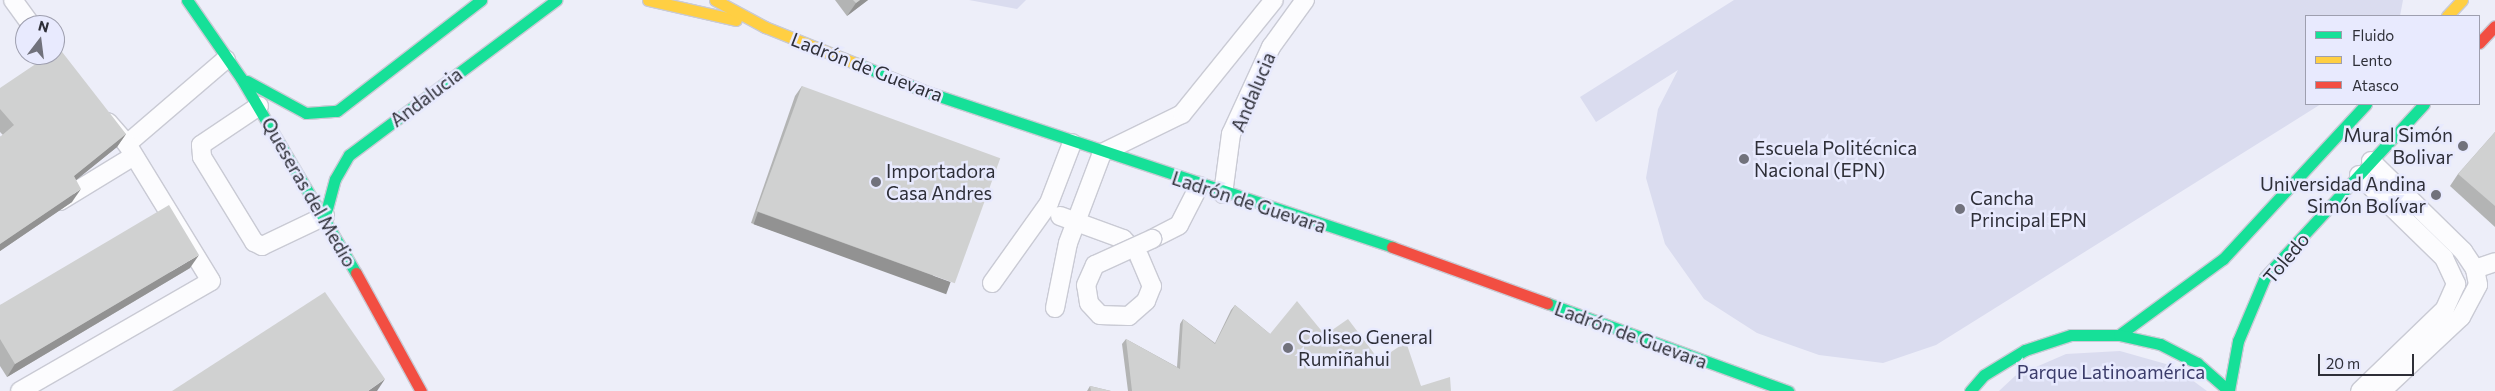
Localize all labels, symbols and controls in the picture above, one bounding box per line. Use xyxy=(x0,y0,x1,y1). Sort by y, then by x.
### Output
north arrow xyxy=(15,15,65,65)
legend xyxy=(2305,15,2480,105)
text: N xyxy=(36,16,51,36)
text: Fluido xyxy=(2352,26,2394,44)
street label: Ladrón de Guevara xyxy=(788,28,946,106)
street label: Andalucia xyxy=(1226,49,1280,135)
text: Lento xyxy=(2352,51,2392,69)
street label: Andalucia xyxy=(385,62,467,132)
text: Atasco xyxy=(2352,76,2399,94)
street label: Queseras del Medio xyxy=(257,113,361,271)
place label: Mural Simón Bolivar xyxy=(2344,124,2453,168)
place label: Escuela Politécnica Nacional (EPN) xyxy=(1754,137,1917,181)
marker: Mural Simón Bolivar xyxy=(2457,140,2469,152)
marker: Escuela Politécnica Nacional (EPN) xyxy=(1738,153,1750,165)
place label: Importadora Casa Andres xyxy=(886,160,995,204)
street label: Ladrón de Guevara xyxy=(1169,166,1329,238)
place label: Universidad Andina Simón Bolívar xyxy=(2260,173,2426,217)
marker: Importadora Casa Andres xyxy=(870,176,882,188)
place label: Cancha Principal EPN xyxy=(1970,187,2087,231)
marker: Universidad Andina Simón Bolívar xyxy=(2430,189,2442,201)
marker: Cancha Principal EPN xyxy=(1954,203,1966,215)
street label: Toledo xyxy=(2258,228,2314,288)
street label: Ladrón de Guevara xyxy=(1552,297,1710,373)
place label: Coliseo General Rumiñahui xyxy=(1298,326,1433,370)
marker: Coliseo General Rumiñahui xyxy=(1282,342,1294,354)
scale bar xyxy=(2320,344,2416,376)
text: 20 m xyxy=(2326,354,2360,372)
park label: Parque Latinoamérica xyxy=(2017,361,2205,383)

